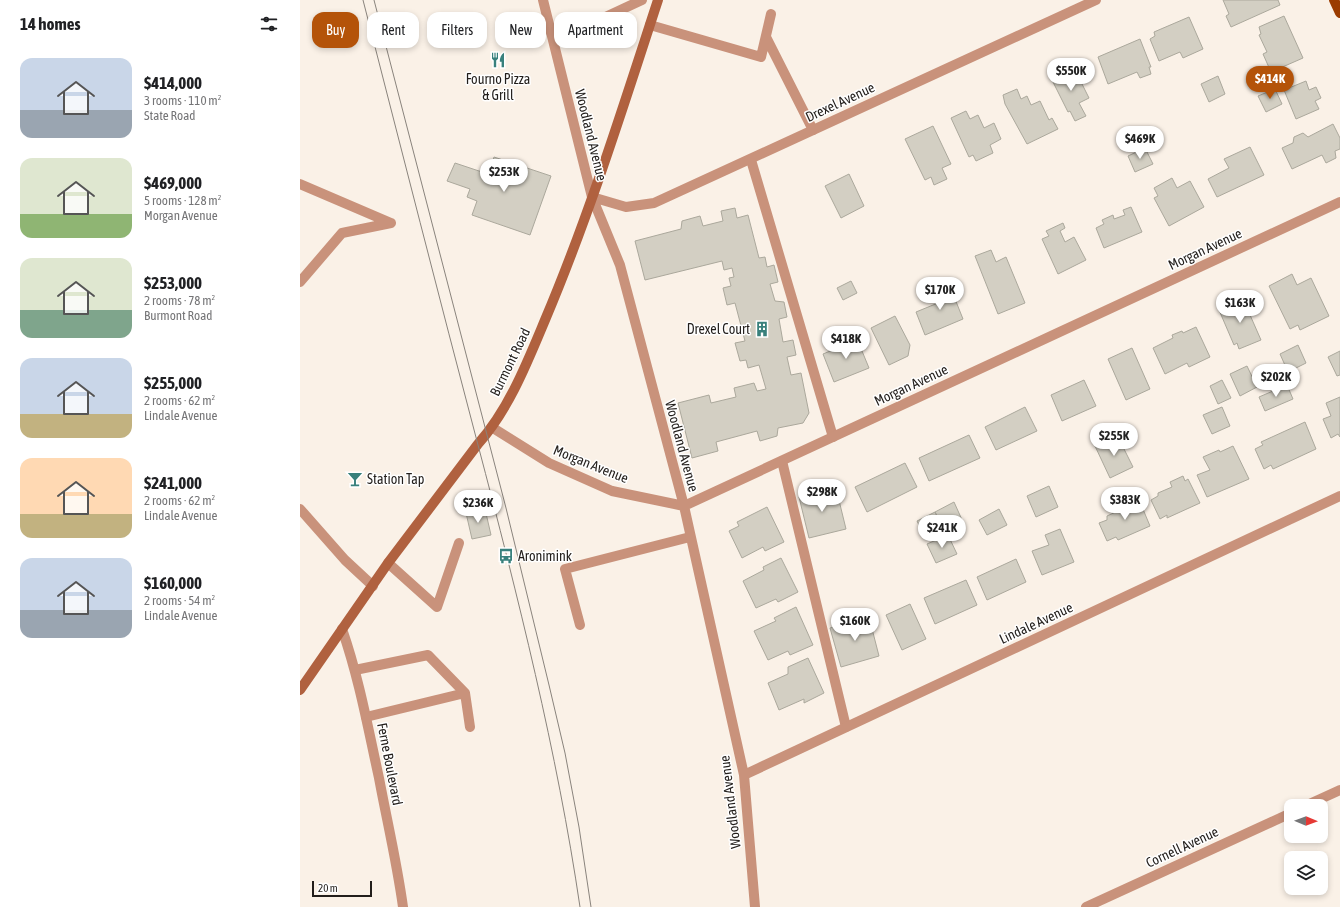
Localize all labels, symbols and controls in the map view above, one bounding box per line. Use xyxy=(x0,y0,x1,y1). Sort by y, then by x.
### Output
chip: Buy xyxy=(312,12,359,48)
chip: Rent xyxy=(367,12,419,48)
chip: Filters xyxy=(427,12,487,48)
chip: New xyxy=(495,12,546,48)
chip: Apartment xyxy=(554,12,637,48)
icon: filters xyxy=(258,13,280,35)
text: 14 homes xyxy=(20,14,81,34)
restaurant icon: Fourno Pizza & Grill xyxy=(489,51,507,69)
pin: $550K xyxy=(1043,58,1099,92)
text: $550K xyxy=(1056,63,1086,78)
pin: $414K xyxy=(1242,66,1298,100)
place label: Fourno Pizza & Grill xyxy=(466,71,530,103)
text: $414K xyxy=(1255,71,1285,86)
text: $414,000 xyxy=(144,73,202,93)
icon: home xyxy=(52,74,100,122)
street label: Drexel Avenue xyxy=(803,79,877,125)
street label: Woodland Avenue xyxy=(572,88,610,182)
text: 3 rooms · 110 m² xyxy=(144,93,221,108)
text: State Road xyxy=(144,108,195,123)
pin: $469K xyxy=(1112,126,1168,160)
text: $469K xyxy=(1125,131,1155,146)
pin: $253K xyxy=(476,159,532,193)
text: $253K xyxy=(489,164,519,179)
text: $469,000 xyxy=(144,173,202,193)
icon: home xyxy=(52,174,100,222)
text: 5 rooms · 128 m² xyxy=(144,193,221,208)
text: Morgan Avenue xyxy=(144,208,218,223)
street label: Morgan Avenue xyxy=(1166,225,1244,273)
text: $253,000 xyxy=(144,273,202,293)
icon: home xyxy=(52,274,100,322)
pin: $170K xyxy=(912,277,968,311)
text: $170K xyxy=(925,282,955,297)
pin: $163K xyxy=(1212,290,1268,324)
text: 2 rooms · 78 m² xyxy=(144,293,215,308)
text: $163K xyxy=(1225,295,1255,310)
text: Burmont Road xyxy=(144,308,212,323)
building icon: Drexel Court xyxy=(753,320,771,338)
place label: Drexel Court xyxy=(687,321,750,337)
street label: Burmont Road xyxy=(487,325,533,399)
pin: $418K xyxy=(818,326,874,360)
text: $418K xyxy=(831,331,861,346)
street label: Morgan Avenue xyxy=(872,361,950,409)
pin: $202K xyxy=(1248,364,1304,398)
text: $202K xyxy=(1261,369,1291,384)
text: $255,000 xyxy=(144,373,202,393)
icon: home xyxy=(52,374,100,422)
text: 2 rooms · 62 m² xyxy=(144,393,215,408)
street label: Woodland Avenue xyxy=(662,399,702,493)
text: Lindale Avenue xyxy=(144,408,218,423)
pin: $255K xyxy=(1086,423,1142,457)
text: $255K xyxy=(1099,428,1129,443)
street label: Morgan Avenue xyxy=(551,442,631,486)
bar icon: Station Tap xyxy=(346,470,364,488)
place label: Station Tap xyxy=(367,471,425,487)
text: $241,000 xyxy=(144,473,202,493)
icon: home xyxy=(52,474,100,522)
pin: $298K xyxy=(794,479,850,513)
text: $298K xyxy=(807,484,837,499)
pin: $383K xyxy=(1097,487,1153,521)
pin: $236K xyxy=(450,490,506,524)
text: $383K xyxy=(1110,492,1140,507)
text: 2 rooms · 62 m² xyxy=(144,493,215,508)
text: $236K xyxy=(463,495,493,510)
text: Lindale Avenue xyxy=(144,508,218,523)
pin: $241K xyxy=(914,515,970,549)
text: $241K xyxy=(927,520,957,535)
bus stop icon: Aronimink xyxy=(497,547,515,565)
place label: Aronimink xyxy=(518,548,572,564)
text: $160,000 xyxy=(144,573,202,593)
icon: home xyxy=(52,574,100,622)
text: 2 rooms · 54 m² xyxy=(144,593,215,608)
street label: Lindale Avenue xyxy=(997,599,1075,647)
text: Lindale Avenue xyxy=(144,608,218,623)
pin: $160K xyxy=(827,608,883,642)
text: $160K xyxy=(840,613,870,628)
street label: Ferne Boulevard xyxy=(374,721,406,807)
street label: Woodland Avenue xyxy=(716,754,744,850)
north arrow xyxy=(1284,799,1328,843)
map controls xyxy=(1284,799,1328,895)
street label: Cornell Avenue xyxy=(1143,823,1221,871)
button: layers xyxy=(1284,851,1328,895)
scale bar xyxy=(312,879,372,898)
text: 20 m xyxy=(318,882,338,894)

